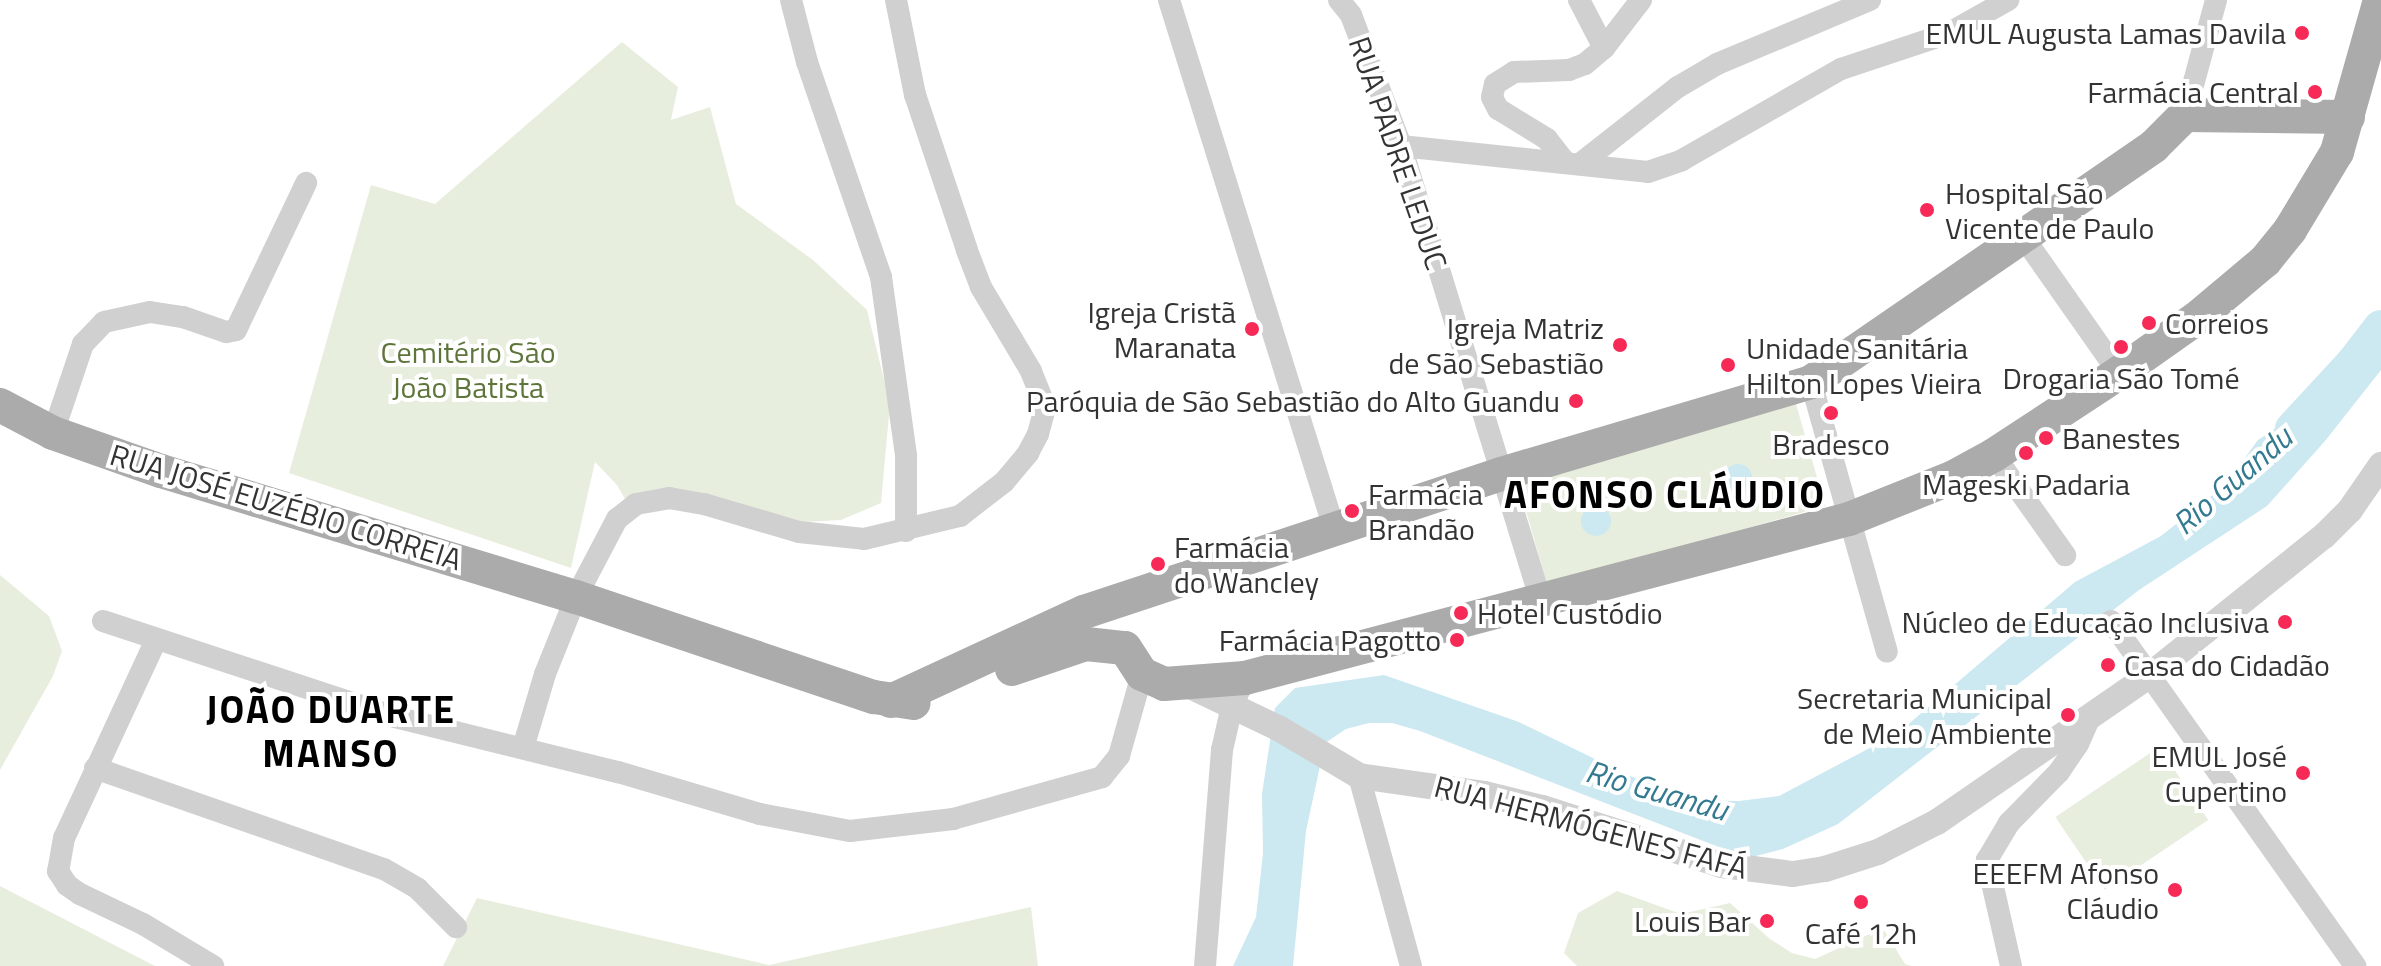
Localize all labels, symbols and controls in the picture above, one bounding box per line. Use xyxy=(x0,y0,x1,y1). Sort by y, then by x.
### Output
place label: EMUL Augusta Lamas Davila xyxy=(1925,15,2286,51)
marker: EMUL Augusta Lamas Davila xyxy=(2293,24,2311,42)
street label: RUA PADRE LEDUC xyxy=(1341,32,1455,274)
place label: Farmácia Central xyxy=(2087,74,2299,110)
marker: Farmácia Central xyxy=(2306,83,2324,101)
place label: Hospital São Vicente de Paulo xyxy=(1945,175,2154,246)
marker: Hospital São Vicente de Paulo xyxy=(1916,199,1938,221)
place label: Igreja Cristã Maranata xyxy=(1087,294,1236,364)
place label: Correios xyxy=(2165,305,2269,341)
place label: Igreja Matriz de São Sebastião xyxy=(1389,310,1604,380)
marker: Correios xyxy=(2140,314,2158,332)
marker: Igreja Cristã Maranata xyxy=(1243,320,1261,338)
place label: Unidade Sanitária Hilton Lopes Vieira xyxy=(1746,330,1982,400)
park label: Cemitério São João Batista xyxy=(380,334,556,404)
marker: Igreja Matriz de São Sebastião xyxy=(1611,336,1629,354)
marker: Drogaria São Tomé xyxy=(2112,338,2130,356)
marker: Unidade Sanitária Hilton Lopes Vieira xyxy=(1717,354,1739,376)
place label: Drogaria São Tomé xyxy=(2002,360,2240,396)
place label: Paróquia de São Sebastião do Alto Guandu xyxy=(1026,383,1560,419)
marker: Paróquia de São Sebastião do Alto Guandu xyxy=(1567,392,1585,410)
marker: Bradesco xyxy=(1822,404,1840,422)
water label: Rio Guandu xyxy=(2164,418,2300,542)
place label: Banestes xyxy=(2062,420,2180,456)
place label: Bradesco xyxy=(1772,426,1890,462)
marker: Banestes xyxy=(2037,429,2055,447)
street label: RUA JOSÉ EUZÉBIO CORREIA xyxy=(106,436,466,578)
marker: Mageski Padaria xyxy=(2017,444,2035,462)
place label: Mageski Padaria xyxy=(1922,466,2130,502)
district label: AFONSO CLÁUDIO xyxy=(1504,472,1826,518)
place label: Farmácia Brandão xyxy=(1368,476,1483,546)
marker: Farmácia Brandão xyxy=(1343,502,1361,520)
place label: Farmácia do Wancley xyxy=(1174,529,1319,600)
marker: Farmácia do Wancley xyxy=(1149,555,1167,573)
place label: Hotel Custódio xyxy=(1477,595,1663,631)
marker: Hotel Custódio xyxy=(1452,604,1470,622)
place label: Núcleo de Educação Inclusiva xyxy=(1902,604,2269,640)
marker: Núcleo de Educação Inclusiva xyxy=(2276,613,2294,631)
place label: Farmácia Pagotto xyxy=(1219,622,1441,658)
marker: Farmácia Pagotto xyxy=(1448,631,1466,649)
place label: Casa do Cidadão xyxy=(2124,647,2330,683)
marker: Casa do Cidadão xyxy=(2099,656,2117,674)
place label: Secretaria Municipal de Meio Ambiente xyxy=(1797,680,2052,750)
district label: JOÃO DUARTE MANSO xyxy=(206,687,456,776)
marker: Secretaria Municipal de Meio Ambiente xyxy=(2059,706,2077,724)
place label: EMUL José Cupertino xyxy=(2151,738,2287,808)
water label: Rio Guandu xyxy=(1582,751,1732,829)
marker: EMUL José Cupertino xyxy=(2294,764,2312,782)
street label: RUA HERMÓGENES FAFÁ xyxy=(1431,768,1751,886)
place label: EEEFM Afonso Cláudio xyxy=(1973,855,2159,926)
marker: EEEFM Afonso Cláudio xyxy=(2166,881,2184,899)
marker: Café 12h xyxy=(1852,893,1870,911)
place label: Louis Bar xyxy=(1634,903,1751,939)
marker: Louis Bar xyxy=(1758,912,1776,930)
place label: Café 12h xyxy=(1805,915,1917,951)

